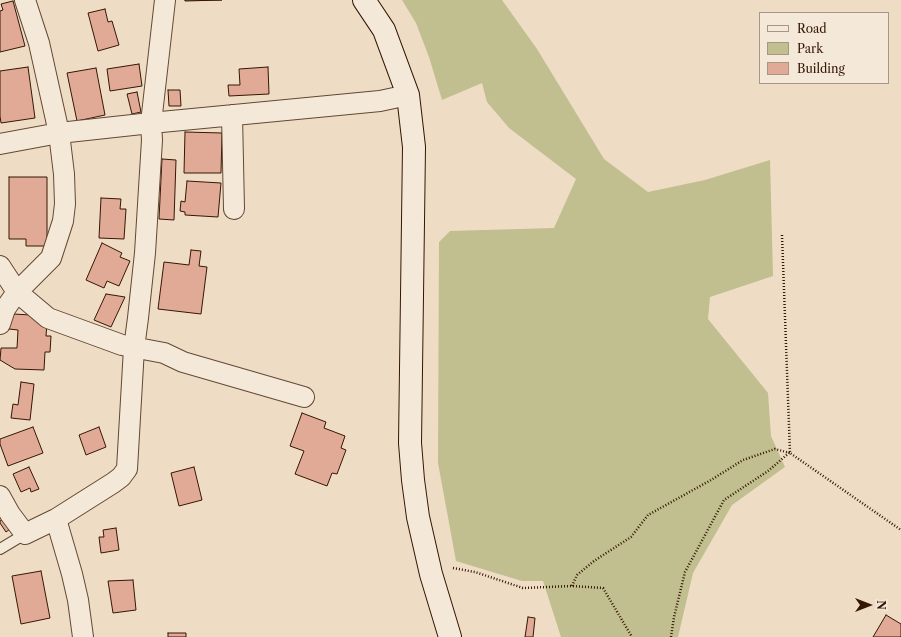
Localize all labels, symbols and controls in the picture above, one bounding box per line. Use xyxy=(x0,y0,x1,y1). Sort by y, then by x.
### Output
legend xyxy=(759,12,889,84)
text: Road xyxy=(797,21,827,36)
text: Park xyxy=(797,41,823,56)
text: Building xyxy=(797,61,845,76)
north arrow xyxy=(849,585,889,625)
text: N xyxy=(874,600,888,610)

